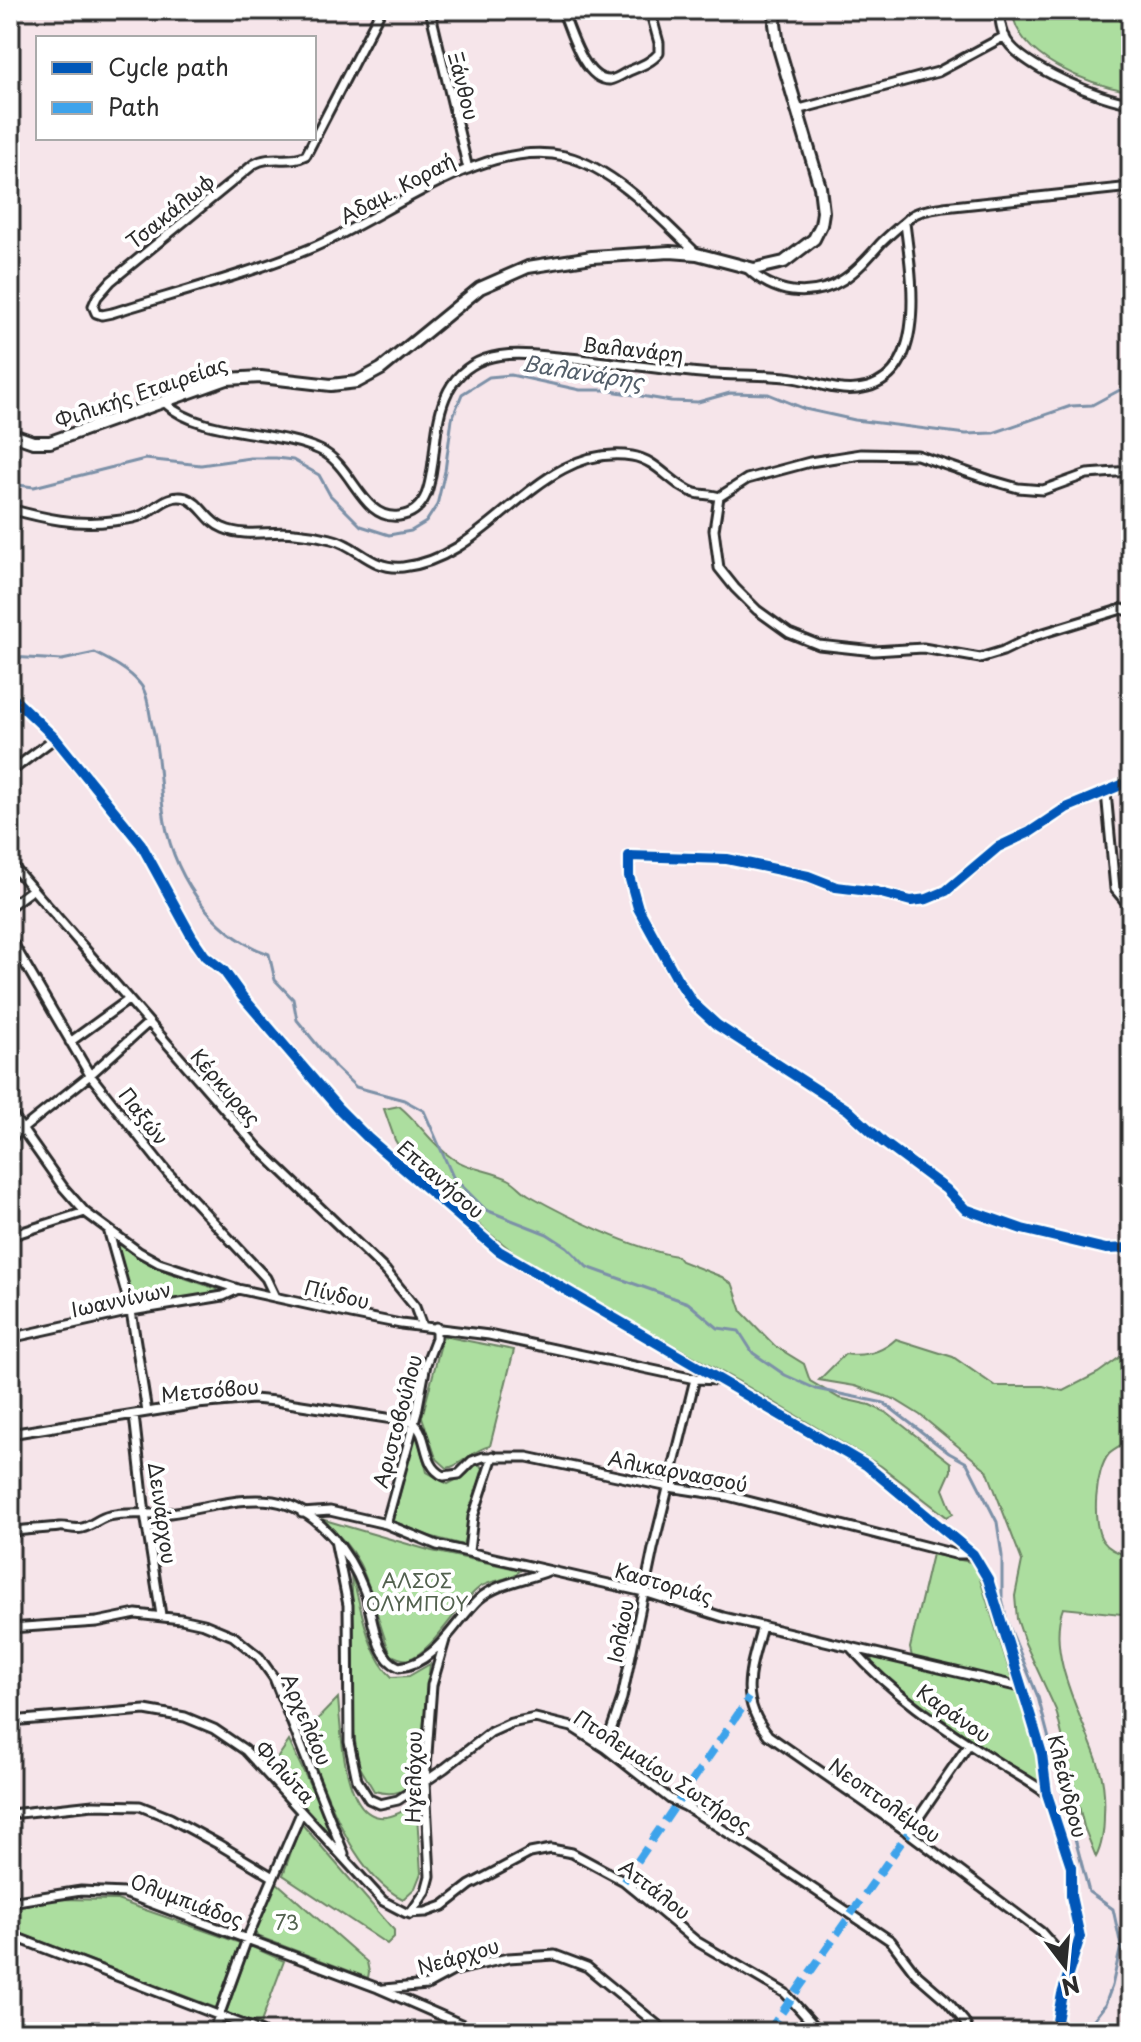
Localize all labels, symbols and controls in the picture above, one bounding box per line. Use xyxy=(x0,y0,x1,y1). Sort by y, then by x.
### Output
legend xyxy=(36,36,316,140)
text: Cycle path xyxy=(108,48,229,84)
street label: Ξάνθου xyxy=(441,49,487,123)
text: Path xyxy=(108,88,160,124)
street label: Αδαμ. Κοραή xyxy=(334,145,460,231)
street label: Τσακάλωφ xyxy=(120,166,220,256)
street label: Βαλανάρη xyxy=(581,329,685,369)
water label: Βαλανάρης xyxy=(520,345,648,397)
street label: Φιλικής Εταιρείας xyxy=(51,348,231,436)
street label: Κέρκυρας xyxy=(184,1042,268,1132)
street label: Παξών xyxy=(112,1081,176,1151)
street label: Επτανήσου xyxy=(391,1133,491,1225)
street label: Πίνδου xyxy=(301,1272,373,1316)
street label: Ιωαννίνων xyxy=(68,1274,174,1324)
street label: Αριστοβούλου xyxy=(365,1351,429,1491)
street label: Μετσόβου xyxy=(160,1371,260,1409)
street label: Αλικαρνασσού xyxy=(606,1443,750,1499)
street label: Δεινάρχου xyxy=(141,1460,185,1566)
street label: Καστοριάς xyxy=(612,1555,716,1611)
park label: ΑΛΣΟΣ ΟΛΥΜΠΟΥ xyxy=(365,1565,469,1618)
street label: Ιολάου xyxy=(599,1597,641,1665)
street label: Αρχελάου xyxy=(274,1668,340,1770)
street label: Καράνου xyxy=(911,1677,997,1749)
street label: Πτολεμαίου Σωτήρος xyxy=(568,1702,758,1840)
street label: Ηγελόχου xyxy=(397,1731,429,1823)
street label: Κλεάνδρου xyxy=(1041,1731,1095,1841)
street label: Φιλώτα xyxy=(248,1734,322,1810)
street label: Νεοπτολέμου xyxy=(823,1750,947,1850)
street label: Αττάλου xyxy=(613,1852,697,1926)
street label: Ολυμπιάδος xyxy=(126,1866,248,1934)
park label: 73 xyxy=(275,1907,299,1937)
north arrow xyxy=(1025,1926,1105,2006)
street label: Νεάρχου xyxy=(413,1930,503,1982)
text: N xyxy=(1058,1968,1084,2005)

